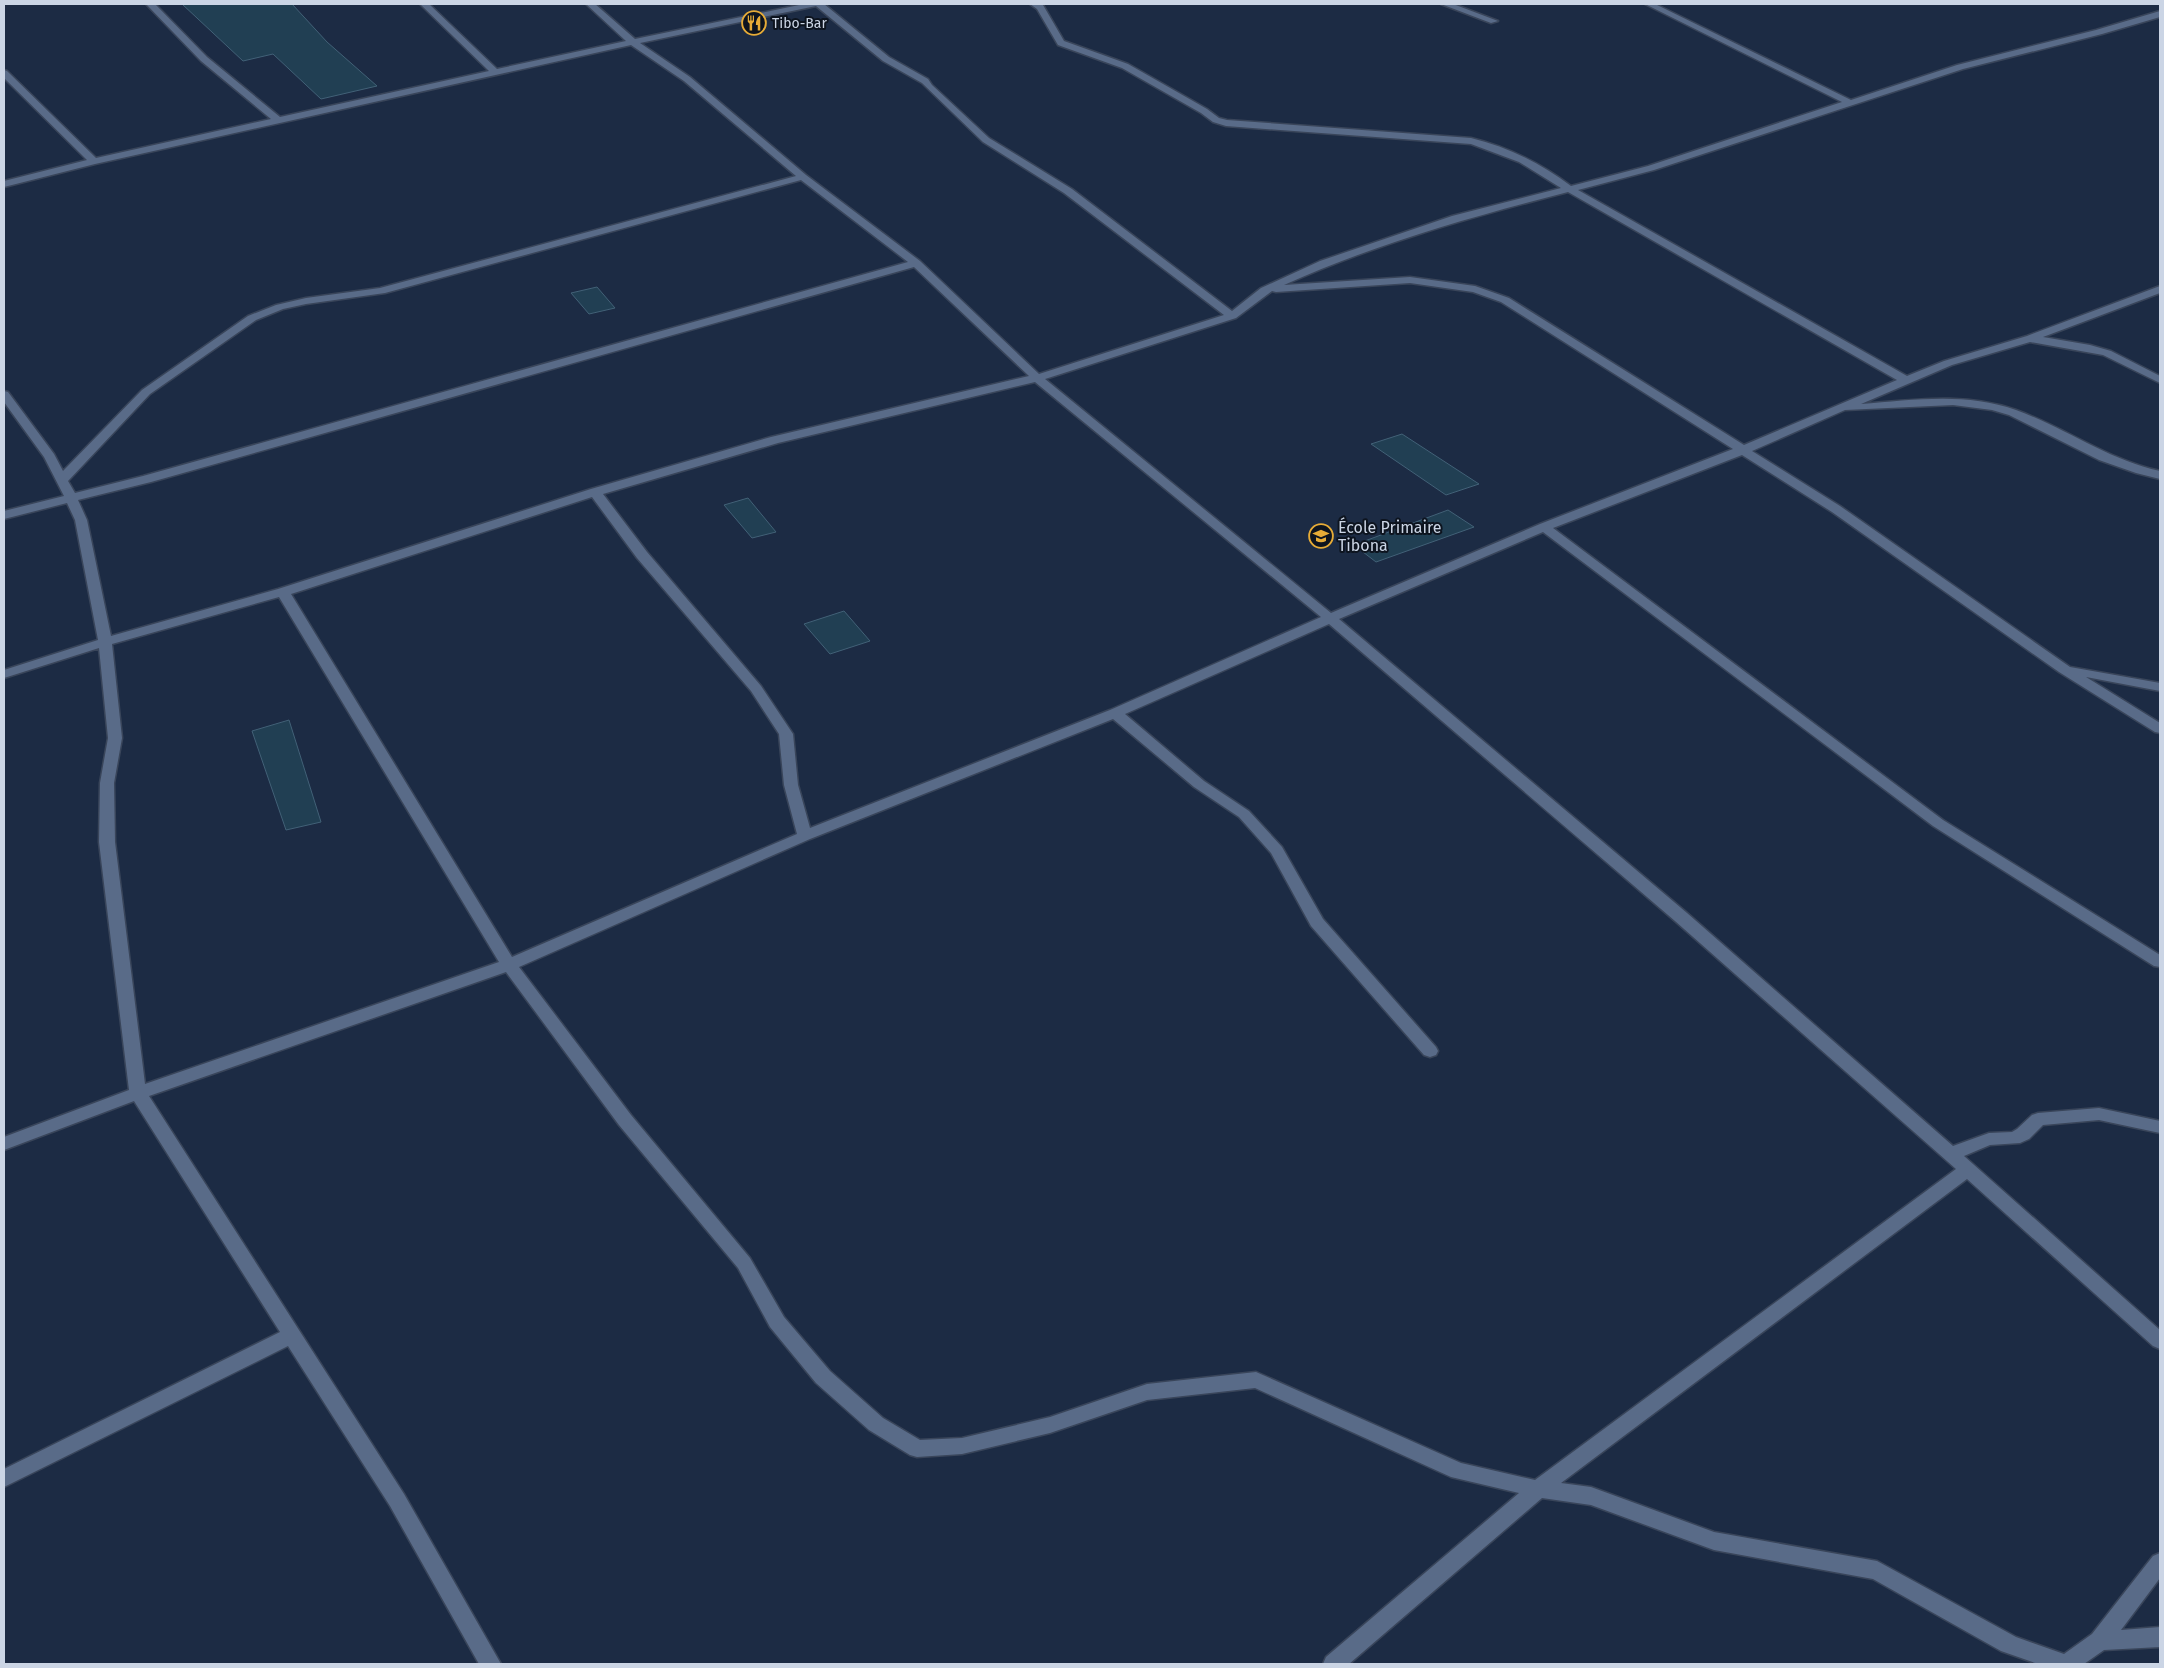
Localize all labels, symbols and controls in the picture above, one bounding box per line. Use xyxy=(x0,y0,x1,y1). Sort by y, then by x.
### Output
restaurant icon: Tibo-Bar xyxy=(741,10,767,36)
place label: Tibo-Bar xyxy=(772,15,827,32)
place label: École Primaire Tibona xyxy=(1338,517,1442,555)
school or university icon: École Primaire Tibona xyxy=(1308,523,1334,549)

